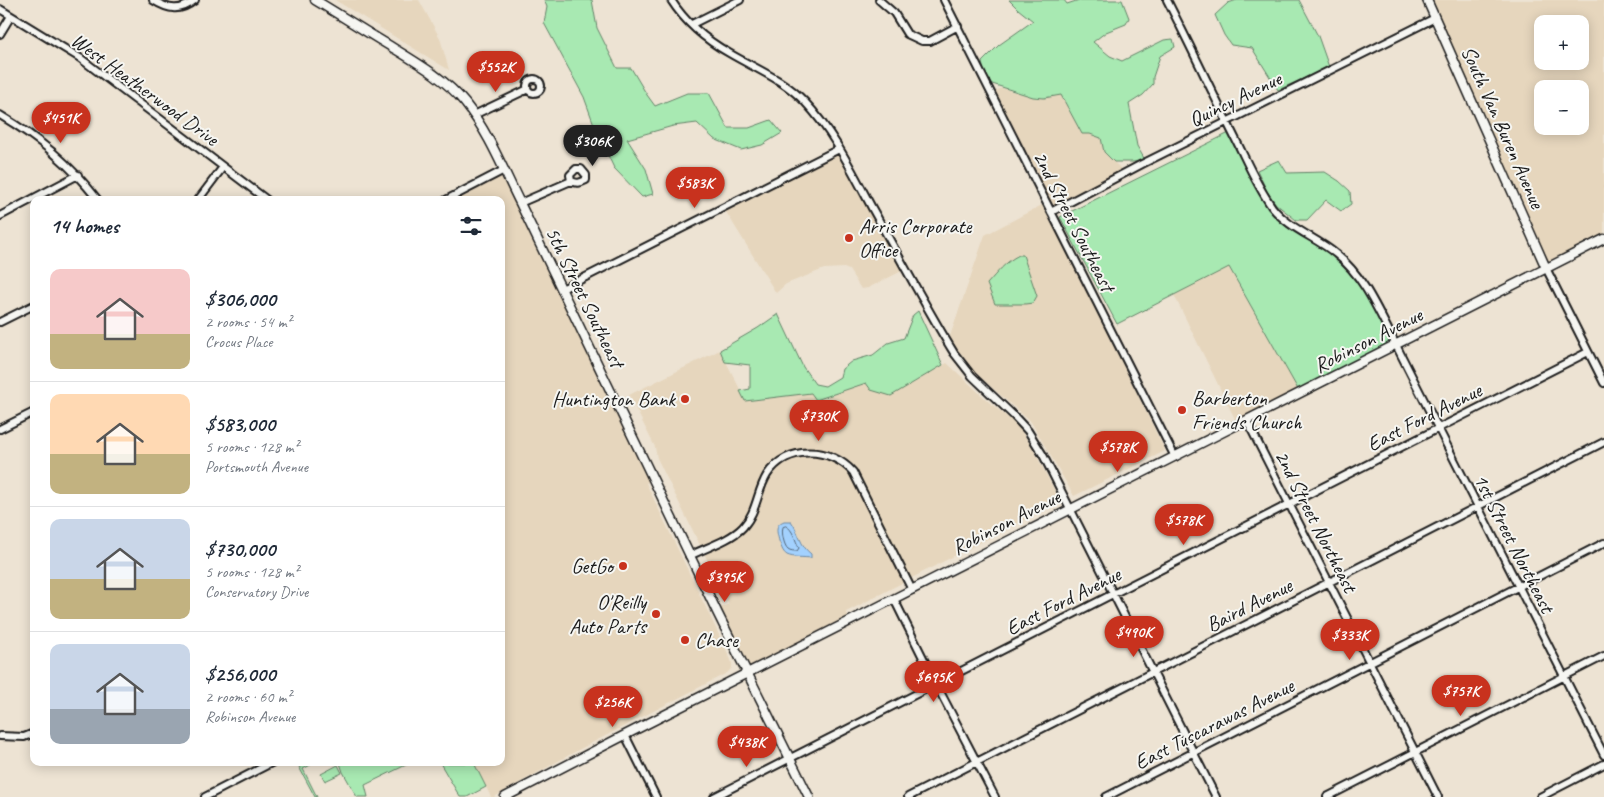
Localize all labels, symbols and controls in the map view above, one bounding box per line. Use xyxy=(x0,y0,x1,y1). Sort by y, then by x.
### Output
map controls xyxy=(1534,15,1589,135)
button: + xyxy=(1534,15,1589,70)
street label: West Heatherwood Drive xyxy=(66,27,225,152)
street label: South Van Buren Avenue xyxy=(1456,42,1551,213)
pin: $552K xyxy=(461,51,531,93)
text: $552K xyxy=(478,57,514,77)
street label: Quincy Avenue xyxy=(1185,65,1286,133)
button: − xyxy=(1534,80,1589,135)
pin: $451K xyxy=(26,102,96,144)
text: $451K xyxy=(43,108,79,128)
pin: $306K xyxy=(558,124,628,167)
text: $306K xyxy=(574,131,612,151)
street label: 2nd Street Southeast xyxy=(1027,146,1122,298)
pin: $583K xyxy=(660,166,730,209)
text: $583K xyxy=(677,173,713,193)
icon: filters xyxy=(457,212,485,240)
text: 14 homes xyxy=(50,213,119,239)
place label: Arris Corporate Office xyxy=(859,213,973,263)
street label: 5th Street Southeast xyxy=(540,223,632,374)
marker: Arris Corporate Office xyxy=(843,232,855,244)
text: $306,000 xyxy=(205,286,276,312)
icon: home xyxy=(90,289,150,349)
street label: Robinson Avenue xyxy=(1309,301,1428,378)
text: 2 rooms · 54 m² xyxy=(205,312,291,332)
text: Crocus Place xyxy=(205,332,273,352)
street label: East Ford Avenue xyxy=(1362,376,1487,457)
place label: Barberton Friends Church xyxy=(1192,385,1303,435)
place label: Huntington Bank xyxy=(552,386,676,412)
marker: Huntington Bank xyxy=(679,393,691,405)
pin: $730K xyxy=(784,400,854,442)
marker: Barberton Friends Church xyxy=(1176,404,1188,416)
text: $730K xyxy=(801,406,837,426)
text: $583,000 xyxy=(205,411,275,437)
icon: home xyxy=(90,414,150,474)
pin: $578K xyxy=(1083,430,1153,473)
text: 5 rooms · 128 m² xyxy=(205,437,299,457)
text: $578K xyxy=(1100,437,1136,457)
street label: 2nd Street Northeast xyxy=(1269,446,1364,598)
text: Portsmouth Avenue xyxy=(205,457,308,477)
street label: 1st Street Northeast xyxy=(1468,469,1561,619)
street label: Robinson Avenue xyxy=(947,483,1066,560)
pin: $578K xyxy=(1149,504,1219,546)
text: $578K xyxy=(1166,510,1202,530)
text: $730,000 xyxy=(205,536,275,562)
icon: home xyxy=(90,539,150,599)
place label: GetGo xyxy=(571,553,616,579)
marker: GetGo xyxy=(617,560,629,572)
pin: $395K xyxy=(690,560,760,603)
street label: East Ford Avenue xyxy=(1001,560,1126,641)
text: 5 rooms · 128 m² xyxy=(205,562,299,582)
text: $395K xyxy=(707,567,743,587)
street label: Baird Avenue xyxy=(1202,572,1297,638)
text: Conservatory Drive xyxy=(205,582,308,602)
place label: O'Reilly Auto Parts xyxy=(569,589,648,639)
marker: O'Reilly Auto Parts xyxy=(650,608,662,620)
pin: $490K xyxy=(1099,616,1169,658)
pin: $333K xyxy=(1315,618,1385,661)
text: $490K xyxy=(1116,622,1152,642)
text: $333K xyxy=(1332,625,1368,645)
place label: Chase xyxy=(695,627,739,653)
marker: Chase xyxy=(679,634,691,646)
pin: $695K xyxy=(899,660,969,703)
text: $256,000 xyxy=(205,661,275,687)
icon: home xyxy=(90,664,150,724)
text: $695K xyxy=(916,667,952,687)
street label: East Tuscarawas Avenue xyxy=(1130,672,1299,775)
pin: $757K xyxy=(1426,674,1496,717)
text: $757K xyxy=(1443,681,1479,701)
pin: $256K xyxy=(578,686,648,728)
text: 2 rooms · 60 m² xyxy=(205,687,291,707)
text: $256K xyxy=(594,692,632,712)
text: Robinson Avenue xyxy=(205,707,295,727)
pin: $438K xyxy=(712,726,782,768)
text: $438K xyxy=(729,732,765,752)

